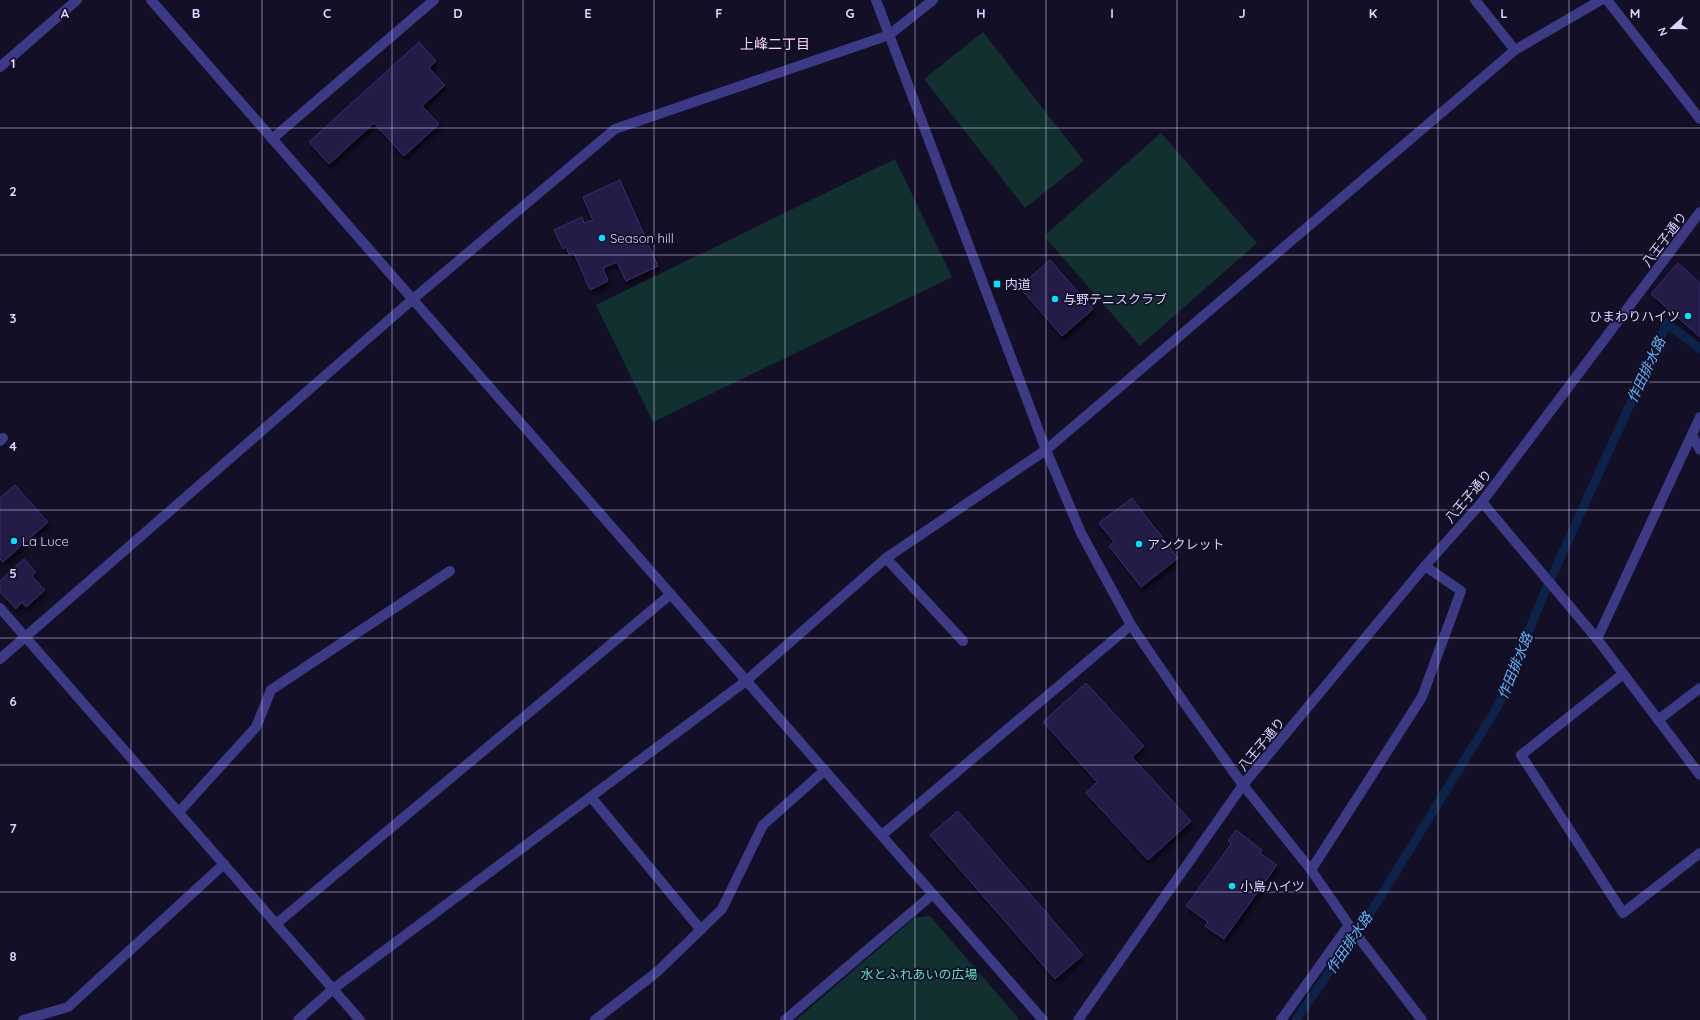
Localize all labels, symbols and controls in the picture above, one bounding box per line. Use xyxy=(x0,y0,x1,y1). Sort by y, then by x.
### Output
text: A xyxy=(61,5,70,21)
text: B xyxy=(192,5,200,21)
text: C xyxy=(323,5,331,21)
text: D xyxy=(453,5,463,21)
text: E xyxy=(584,5,592,21)
text: F xyxy=(715,5,723,21)
text: G xyxy=(845,5,855,21)
text: H xyxy=(976,5,986,21)
text: I xyxy=(1110,5,1114,21)
text: J xyxy=(1238,5,1246,21)
text: K xyxy=(1369,5,1378,21)
text: L xyxy=(1500,5,1508,21)
text: M xyxy=(1630,5,1640,21)
north arrow xyxy=(1652,8,1692,48)
text: N xyxy=(1655,25,1671,38)
district label: 上峰二丁目 xyxy=(740,35,810,53)
text: 1 xyxy=(10,55,16,71)
text: 2 xyxy=(9,183,17,199)
street label: 八王子通り xyxy=(1638,208,1690,270)
place label: Season hill xyxy=(610,230,674,246)
marker: Season hill xyxy=(597,233,607,243)
place label: 内道 xyxy=(1005,276,1031,292)
marker: 内道 xyxy=(992,279,1002,289)
place label: 与野テニスクラブ xyxy=(1063,291,1167,307)
marker: 与野テニスクラブ xyxy=(1050,294,1060,304)
place label: ひまわりハイツ xyxy=(1589,308,1680,324)
text: 3 xyxy=(10,310,17,326)
marker: ひまわりハイツ xyxy=(1683,311,1693,321)
water label: 作田排水路 xyxy=(1623,334,1669,406)
text: 4 xyxy=(9,438,17,454)
street label: 八王子通り xyxy=(1441,466,1495,526)
place label: La Luce xyxy=(22,533,69,549)
marker: La Luce xyxy=(9,536,19,546)
place label: アンクレット xyxy=(1147,536,1224,552)
marker: アンクレット xyxy=(1134,539,1144,549)
text: 5 xyxy=(9,565,17,581)
water label: 作田排水路 xyxy=(1494,629,1537,702)
text: 6 xyxy=(9,693,17,709)
street label: 八王子通り xyxy=(1234,714,1288,774)
text: 7 xyxy=(9,820,17,836)
place label: 小島ハイツ xyxy=(1240,878,1305,894)
marker: 小島ハイツ xyxy=(1227,881,1237,891)
water label: 作田排水路 xyxy=(1322,908,1377,977)
text: 8 xyxy=(9,948,17,964)
park label: 水とふれあいの広場 xyxy=(860,966,978,982)

